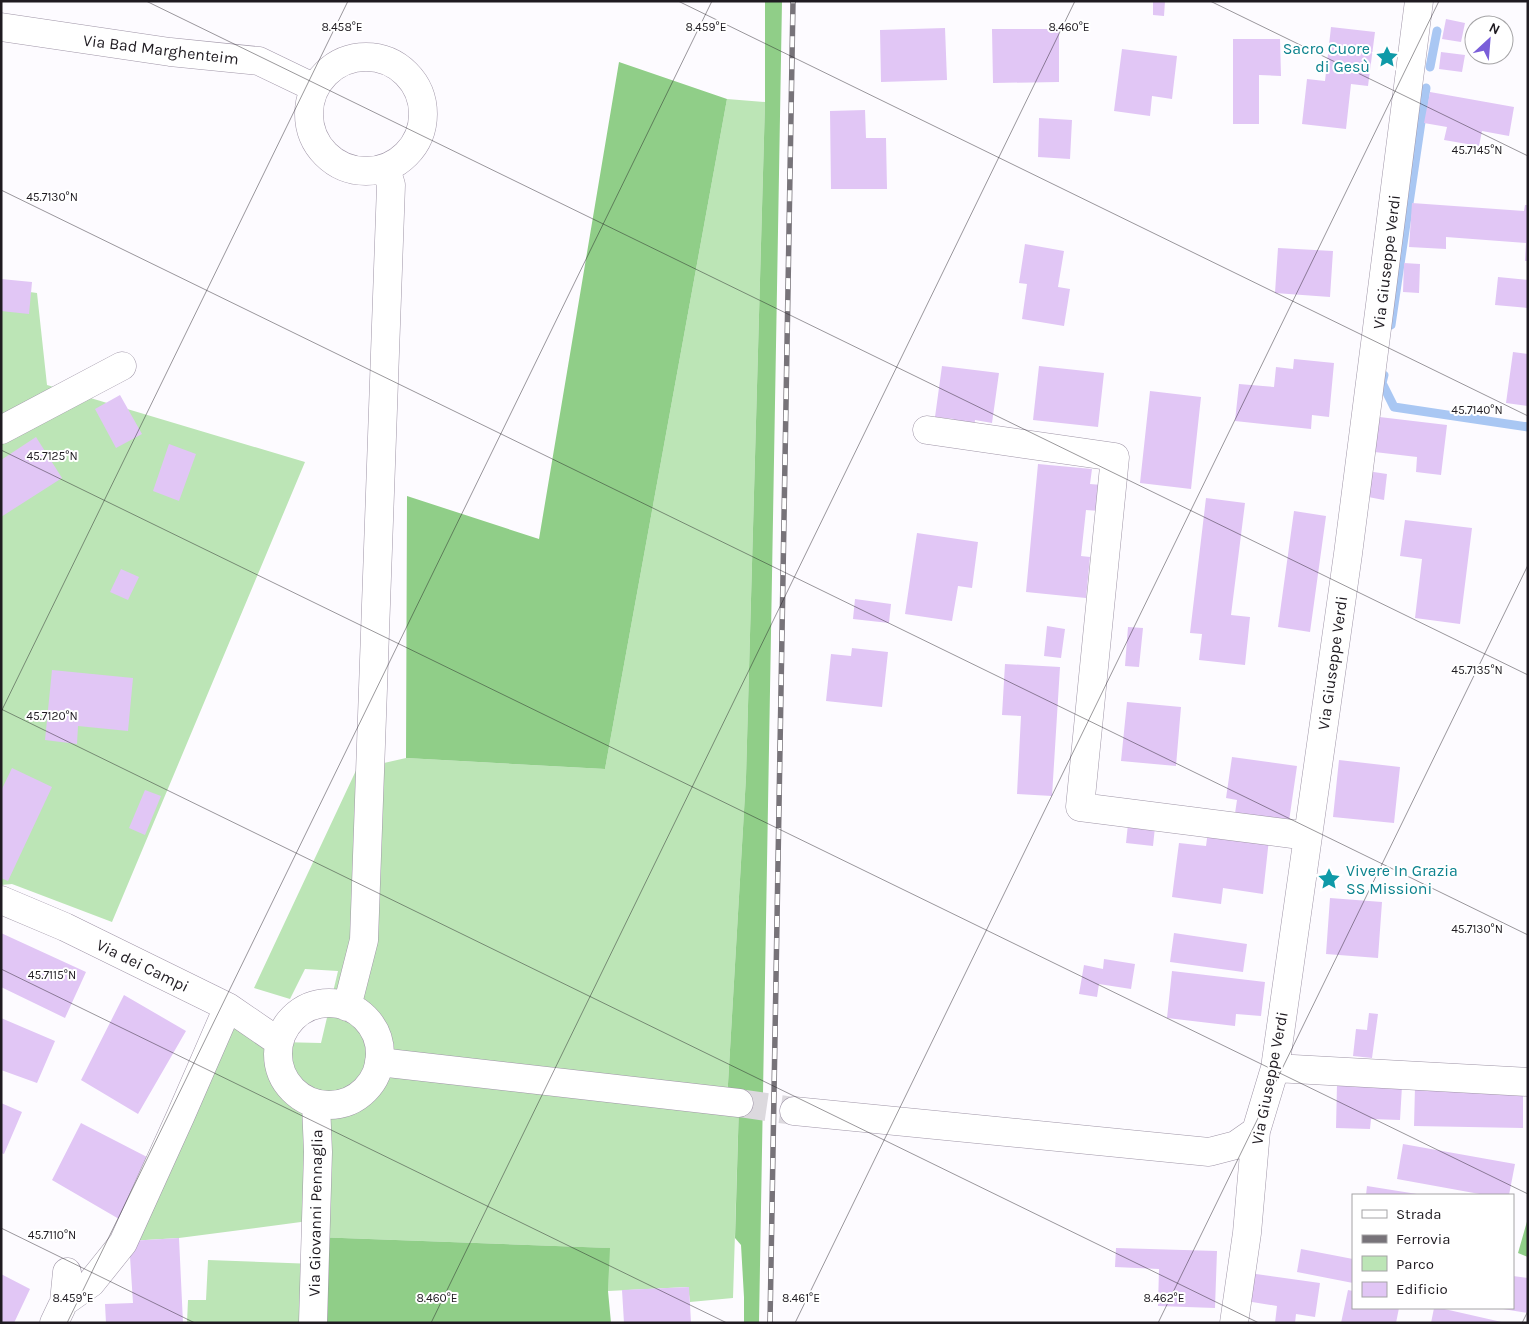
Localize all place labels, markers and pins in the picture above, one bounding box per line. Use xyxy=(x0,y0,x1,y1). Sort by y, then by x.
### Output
place label: Sacro Cuore di Gesù xyxy=(1283,39,1370,76)
place icon: Sacro Cuore di Gesù xyxy=(1374,44,1400,70)
place label: Vivere In Grazia SS Missioni xyxy=(1346,861,1458,898)
place icon: Vivere In Grazia SS Missioni xyxy=(1316,866,1342,892)

